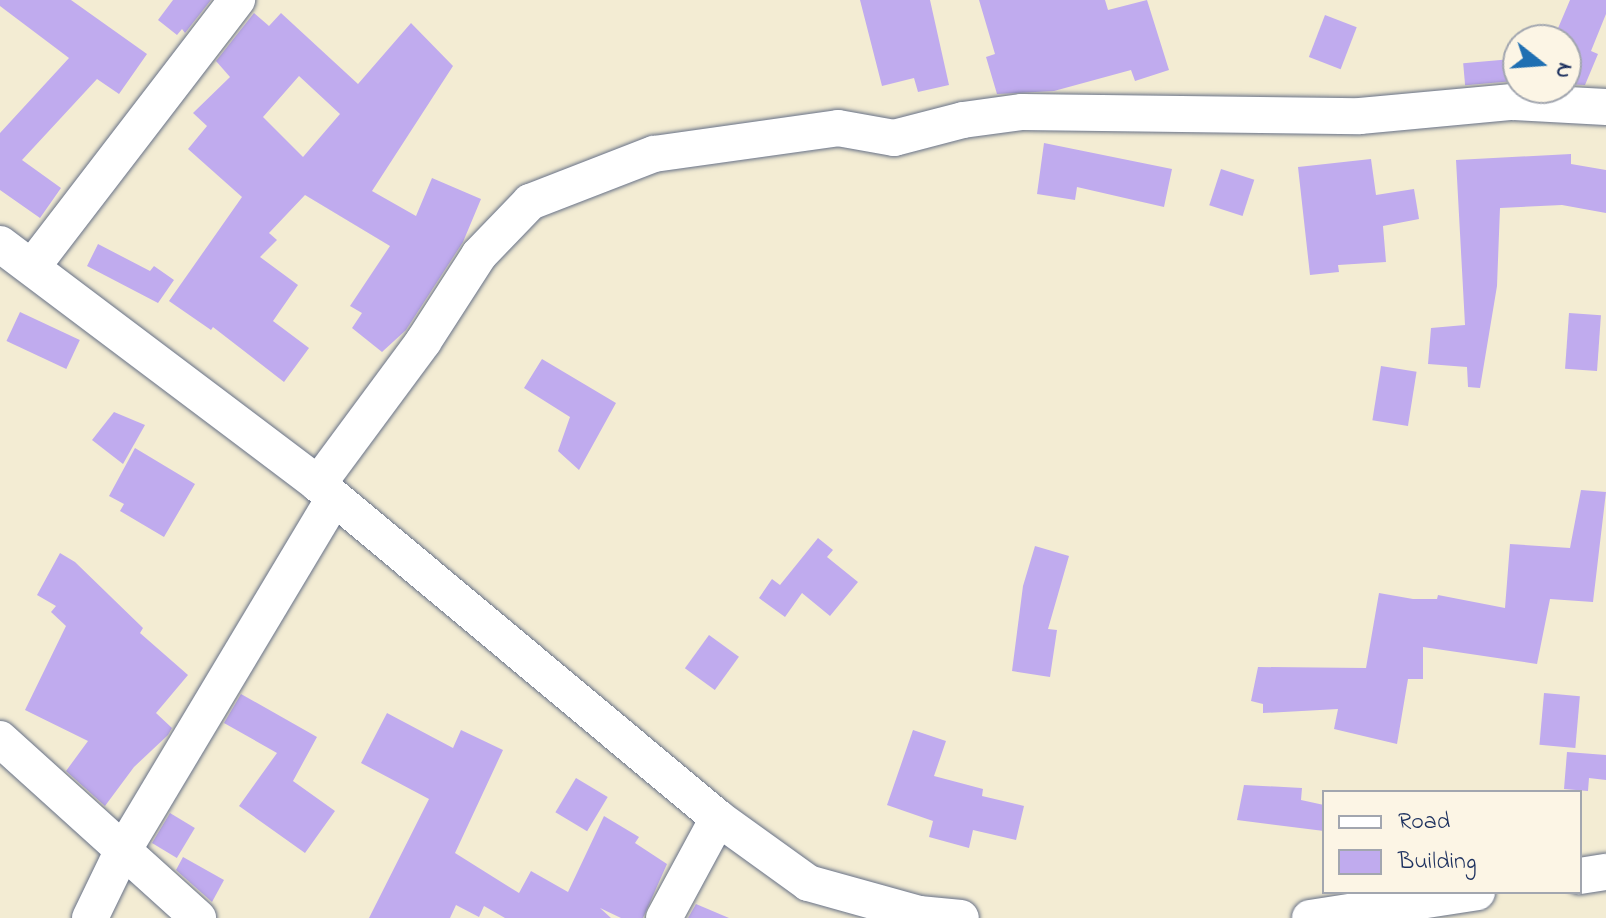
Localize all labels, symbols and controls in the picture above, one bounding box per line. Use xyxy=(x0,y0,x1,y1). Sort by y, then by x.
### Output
north arrow xyxy=(1502,24,1582,104)
text: N xyxy=(1546,59,1581,82)
legend xyxy=(1322,790,1582,894)
text: Road xyxy=(1398,805,1450,840)
text: Building xyxy=(1398,845,1477,880)

